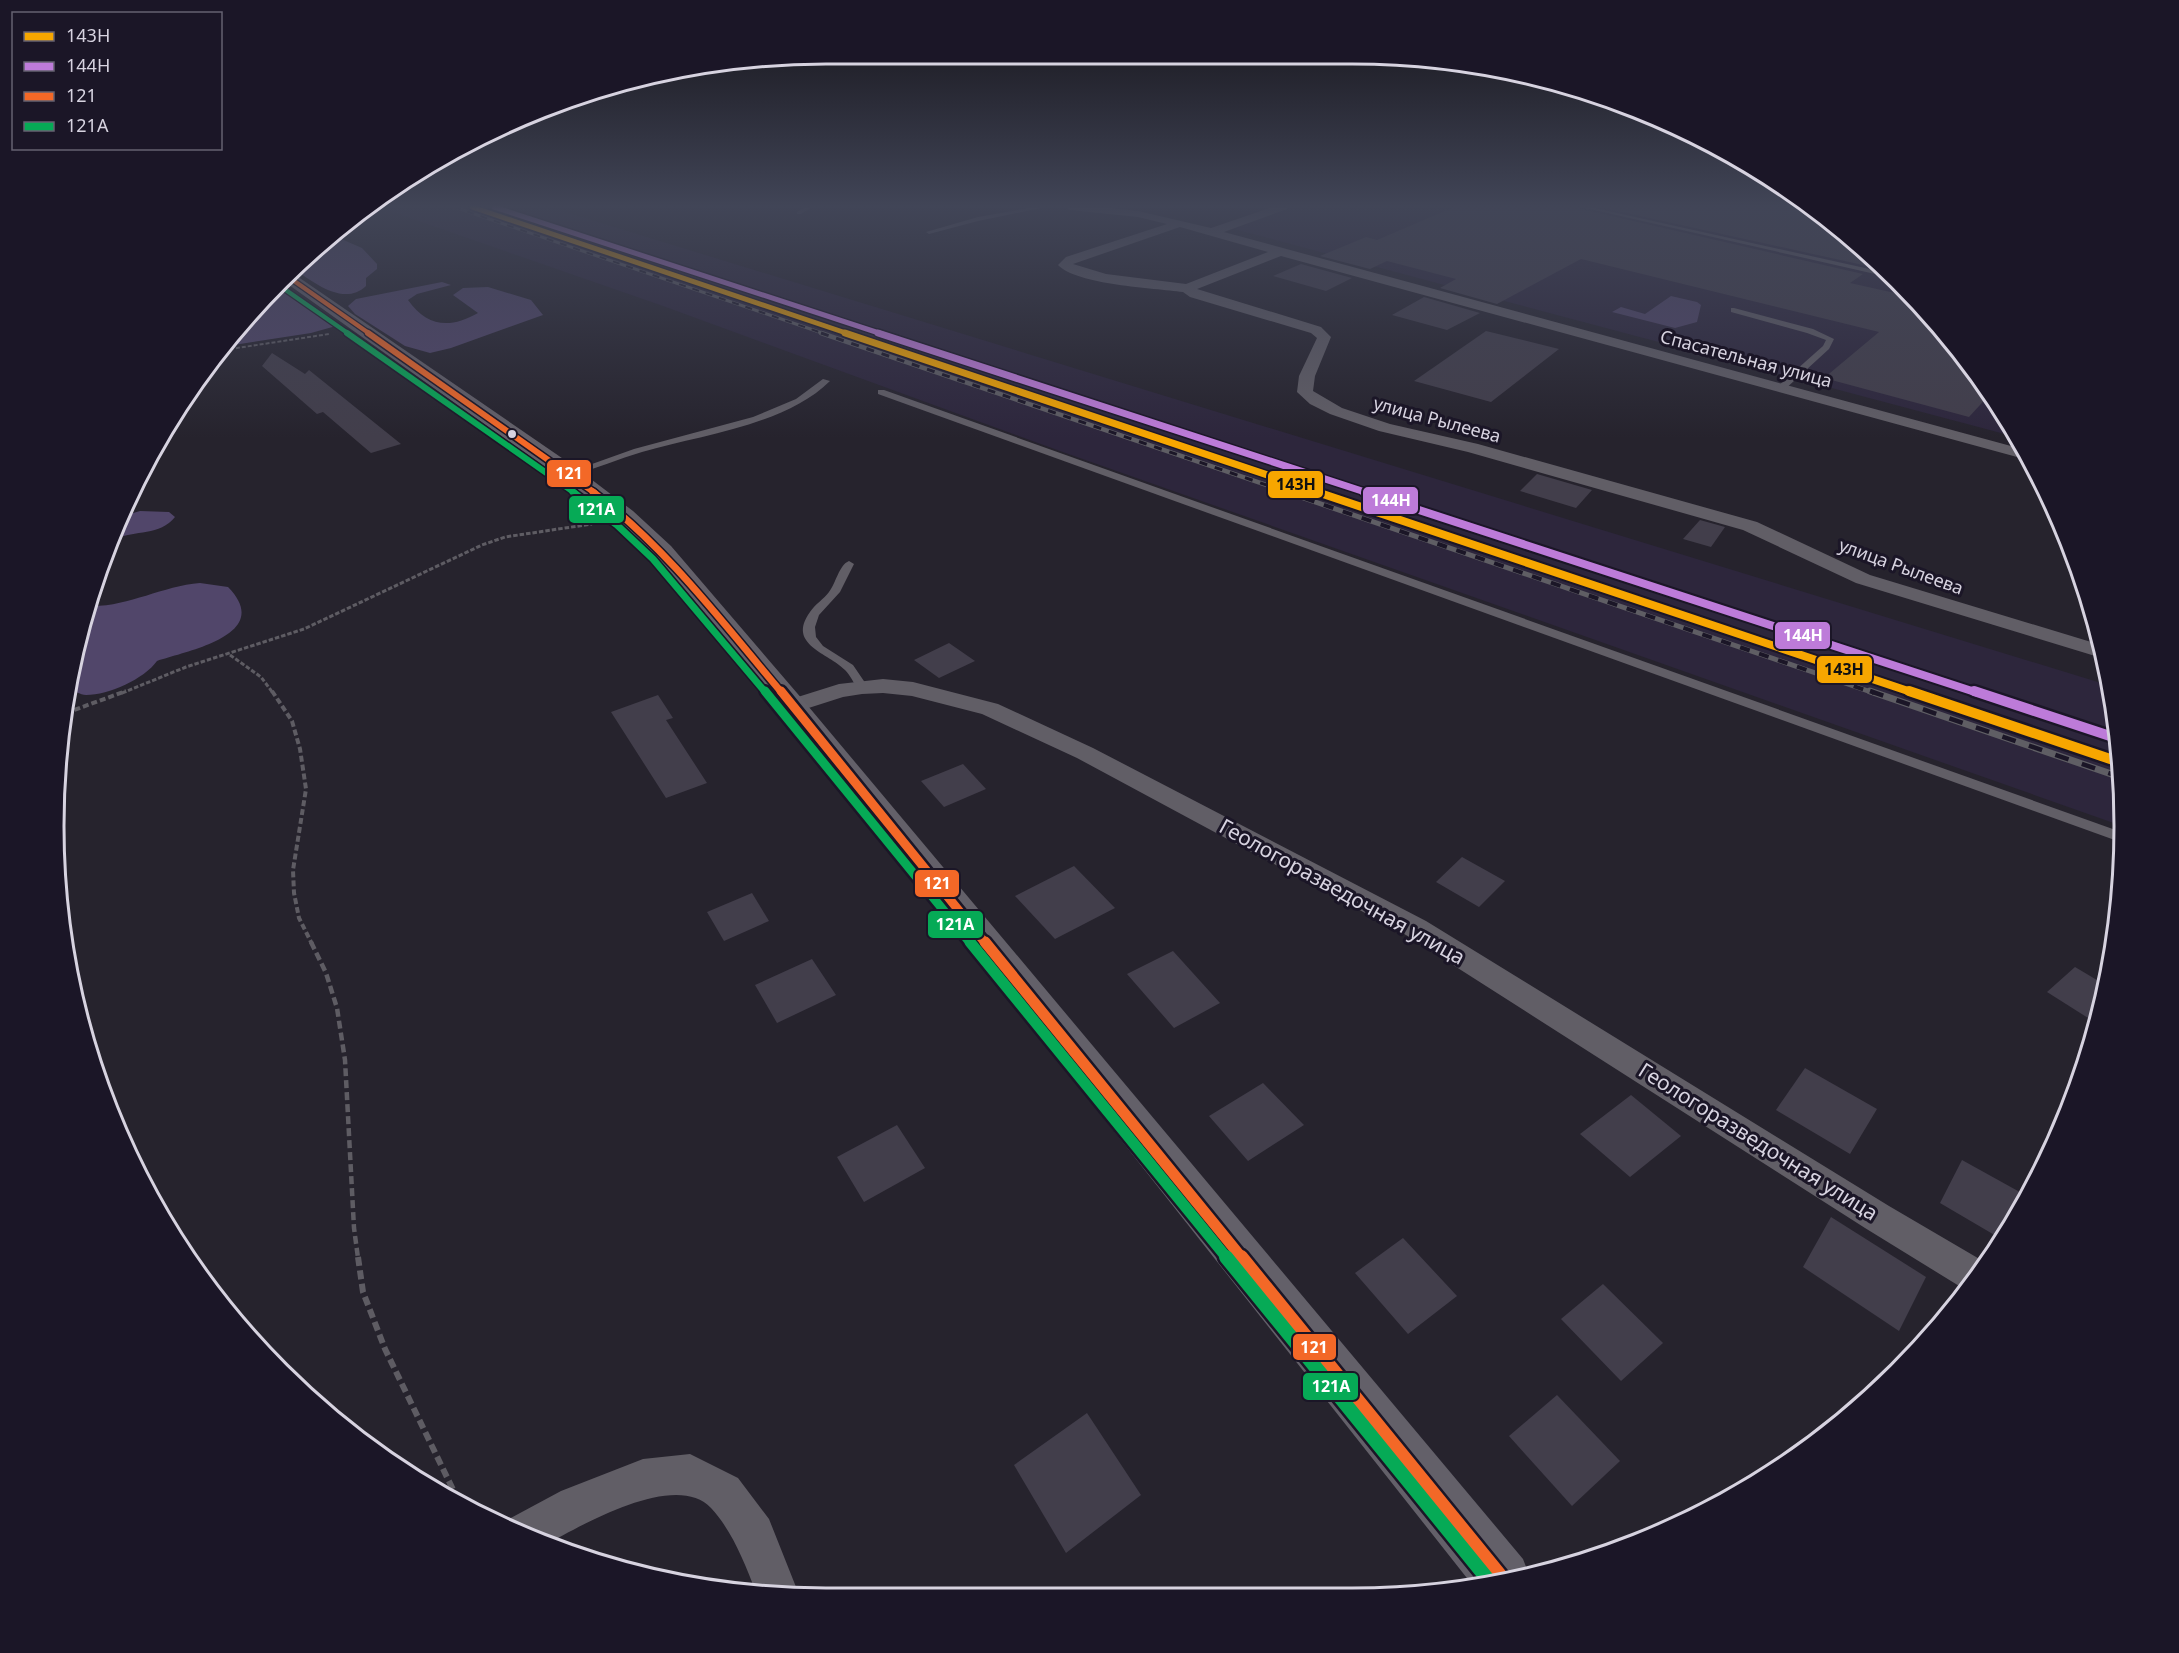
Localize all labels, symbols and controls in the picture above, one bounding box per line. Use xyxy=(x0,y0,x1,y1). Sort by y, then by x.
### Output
legend xyxy=(12,12,222,150)
text: 143Н xyxy=(66,23,110,47)
text: 144Н xyxy=(66,53,110,77)
text: 121 xyxy=(66,83,97,107)
text: 121А xyxy=(66,113,109,137)
street label: Спасательная улица xyxy=(1658,324,1835,393)
street label: улица Рылеева xyxy=(1371,391,1504,448)
unlabelled marker xyxy=(506,428,518,440)
line badge: 121 xyxy=(546,459,592,488)
text: 121 xyxy=(555,462,583,484)
line badge: 143Н xyxy=(1267,470,1324,499)
text: 143Н xyxy=(1276,473,1316,495)
line badge: 144Н xyxy=(1362,486,1419,515)
text: 144Н xyxy=(1371,489,1411,511)
line badge: 121А xyxy=(568,495,625,524)
text: 121А xyxy=(577,498,616,520)
street label: улица Рылеева xyxy=(1836,532,1967,600)
line badge: 144Н xyxy=(1774,621,1831,650)
text: 144Н xyxy=(1783,624,1823,646)
line badge: 143Н xyxy=(1816,655,1873,684)
text: 143Н xyxy=(1824,658,1864,680)
street label: Геологоразведочная улица xyxy=(1215,812,1470,971)
line badge: 121 xyxy=(914,869,960,898)
text: 121 xyxy=(923,872,951,894)
line badge: 121А xyxy=(927,910,984,939)
text: 121А xyxy=(936,913,975,935)
street label: Геологоразведочная улица xyxy=(1634,1056,1883,1226)
line badge: 121 xyxy=(1292,1333,1337,1361)
text: 121 xyxy=(1300,1336,1328,1358)
line badge: 121А xyxy=(1302,1372,1359,1401)
text: 121А xyxy=(1312,1375,1351,1397)

